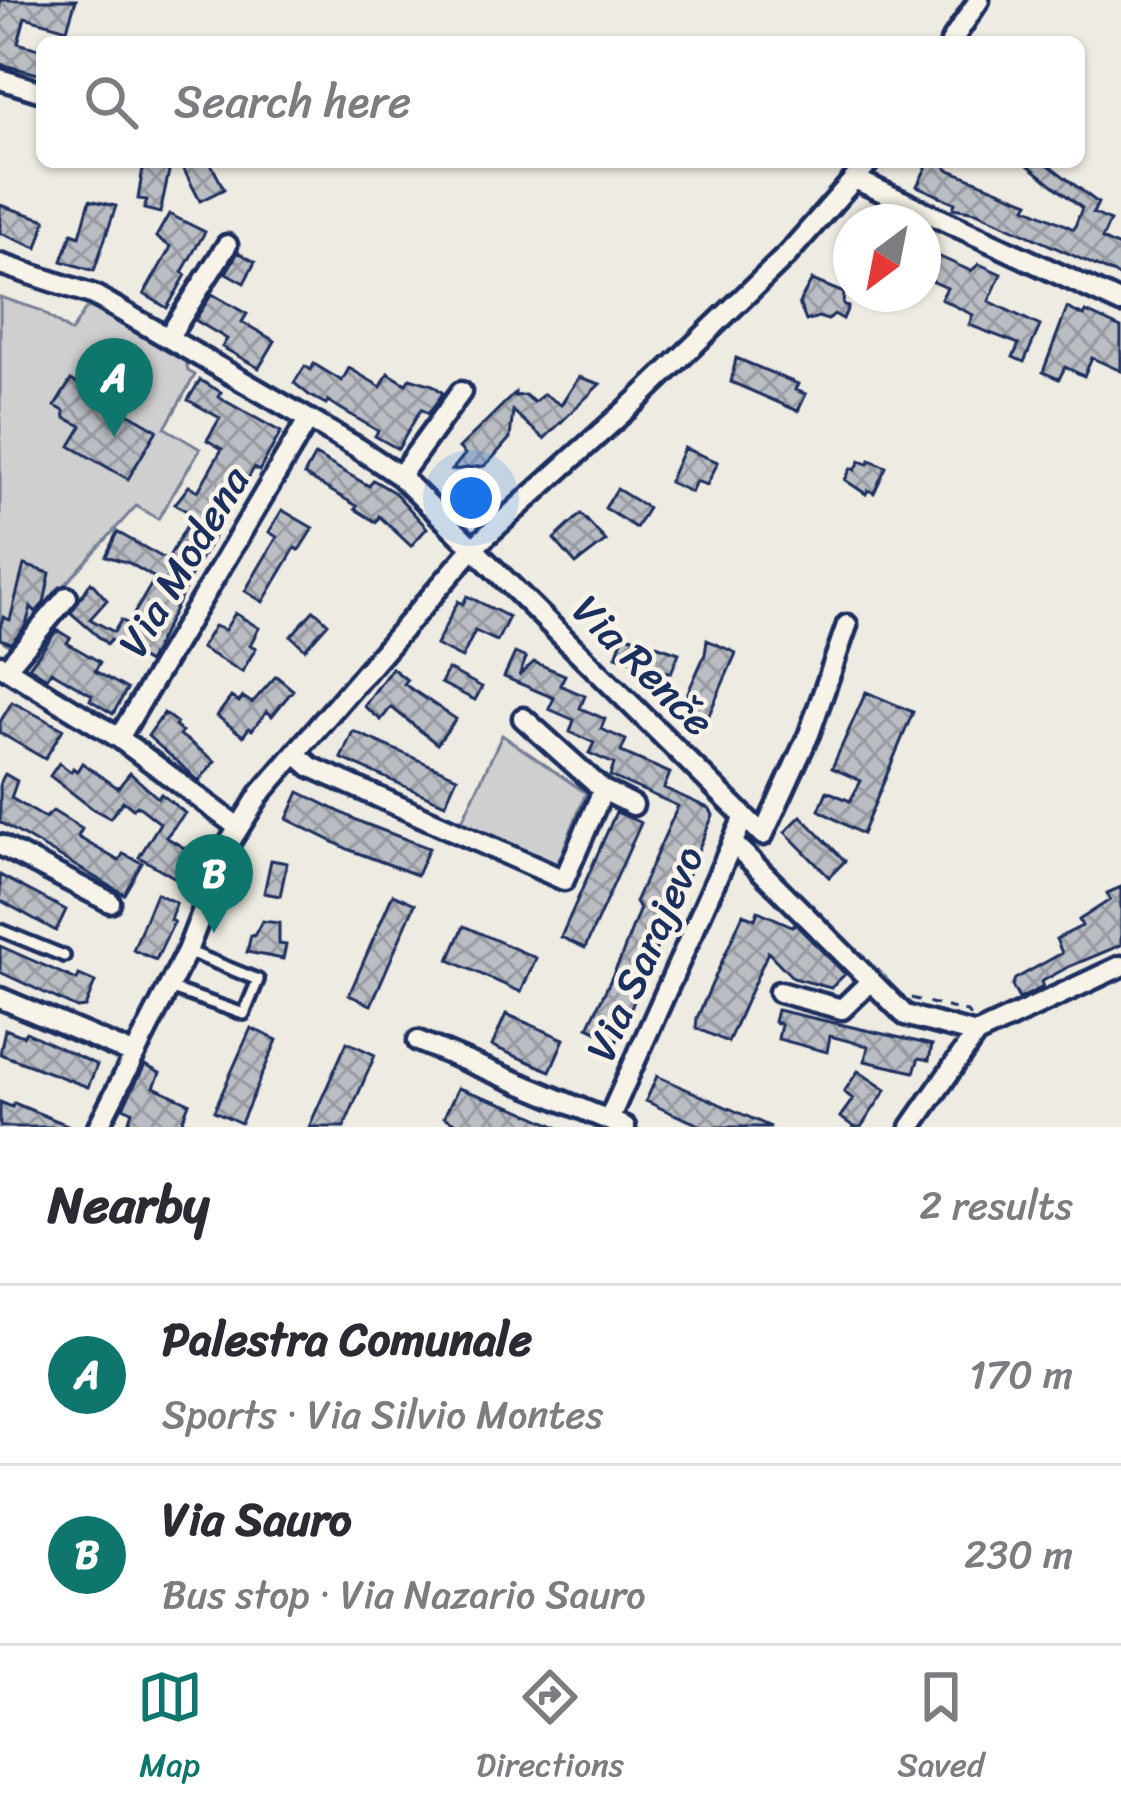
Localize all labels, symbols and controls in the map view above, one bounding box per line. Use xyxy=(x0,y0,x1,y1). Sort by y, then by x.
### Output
search box xyxy=(36,36,1085,168)
text: Search here xyxy=(174,62,411,142)
icon: search xyxy=(78,69,144,135)
north arrow xyxy=(833,204,941,312)
pin: A xyxy=(75,338,153,437)
street label: Via Modena xyxy=(97,451,271,672)
your location xyxy=(441,468,501,528)
street label: Via Renče xyxy=(554,576,733,755)
street label: Via Sarajevo xyxy=(564,833,725,1073)
pin: B xyxy=(175,834,253,933)
text: Nearby xyxy=(48,1160,209,1250)
text: 2 results xyxy=(919,1171,1073,1240)
text: Palestra Comunale xyxy=(162,1300,532,1380)
text: A xyxy=(74,1340,100,1409)
text: 170 m xyxy=(969,1340,1073,1409)
text: Sports · Via Silvio Montes xyxy=(162,1380,603,1449)
text: Via Sauro xyxy=(162,1480,352,1560)
text: B xyxy=(75,1520,99,1589)
text: 230 m xyxy=(964,1520,1073,1589)
text: Bus stop · Via Nazario Sauro xyxy=(162,1560,646,1629)
tab: Map xyxy=(137,1664,203,1794)
tab: Directions xyxy=(476,1664,624,1794)
tab: Saved xyxy=(897,1664,984,1794)

